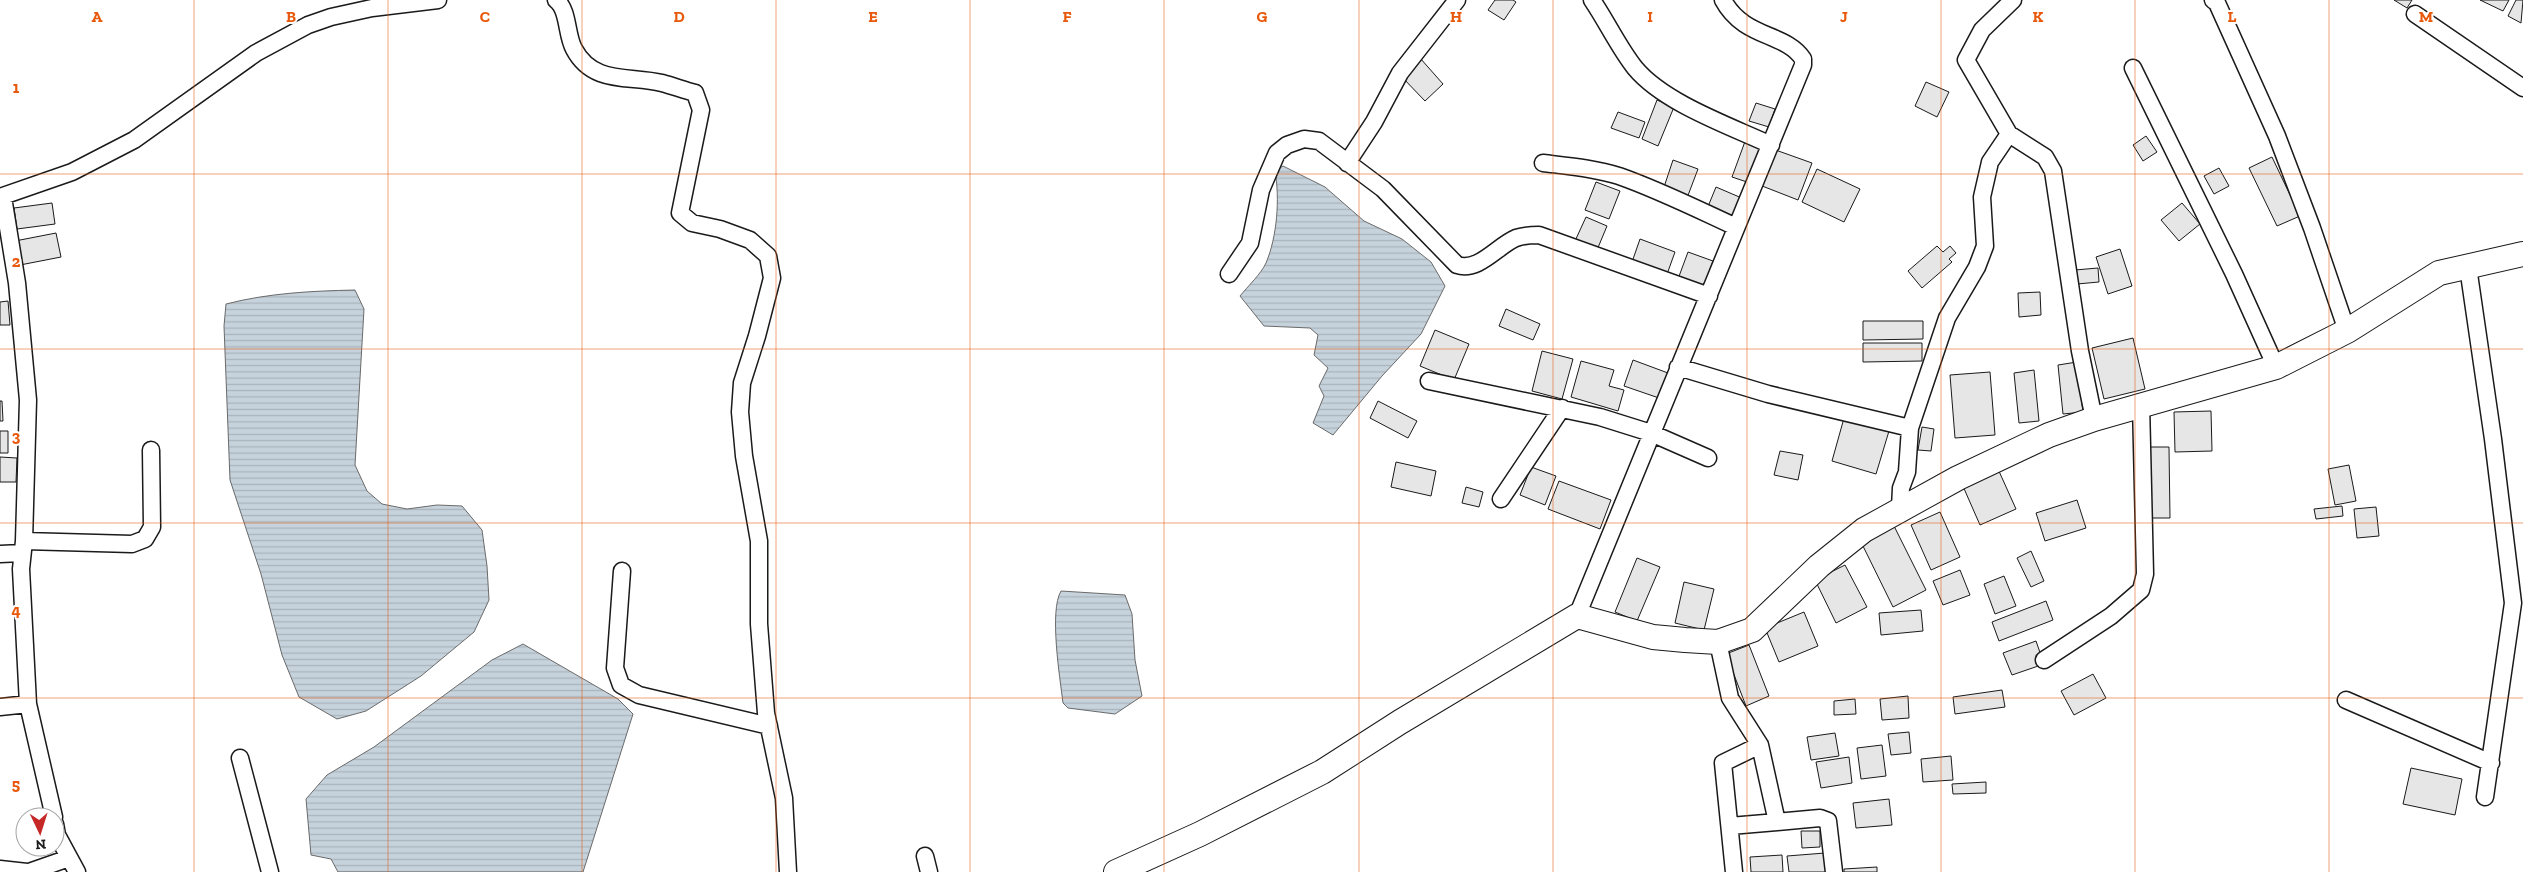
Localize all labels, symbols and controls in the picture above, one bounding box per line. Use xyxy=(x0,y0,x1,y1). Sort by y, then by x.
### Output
text: A xyxy=(92,7,103,26)
text: B xyxy=(286,7,296,26)
text: C xyxy=(480,7,490,26)
text: D xyxy=(673,7,685,26)
text: E xyxy=(868,7,878,26)
text: F xyxy=(1062,7,1072,26)
text: G xyxy=(1257,7,1268,26)
text: H xyxy=(1450,7,1462,26)
text: I xyxy=(1647,7,1653,26)
text: J xyxy=(1840,7,1848,26)
text: K xyxy=(2033,7,2044,26)
text: L xyxy=(2228,7,2237,26)
text: M xyxy=(2419,7,2433,26)
text: 1 xyxy=(13,78,20,97)
text: 2 xyxy=(12,252,21,271)
text: 3 xyxy=(12,427,21,446)
text: 4 xyxy=(11,601,21,620)
text: 5 xyxy=(12,775,20,794)
north arrow xyxy=(15,807,65,857)
text: N xyxy=(35,836,47,853)

